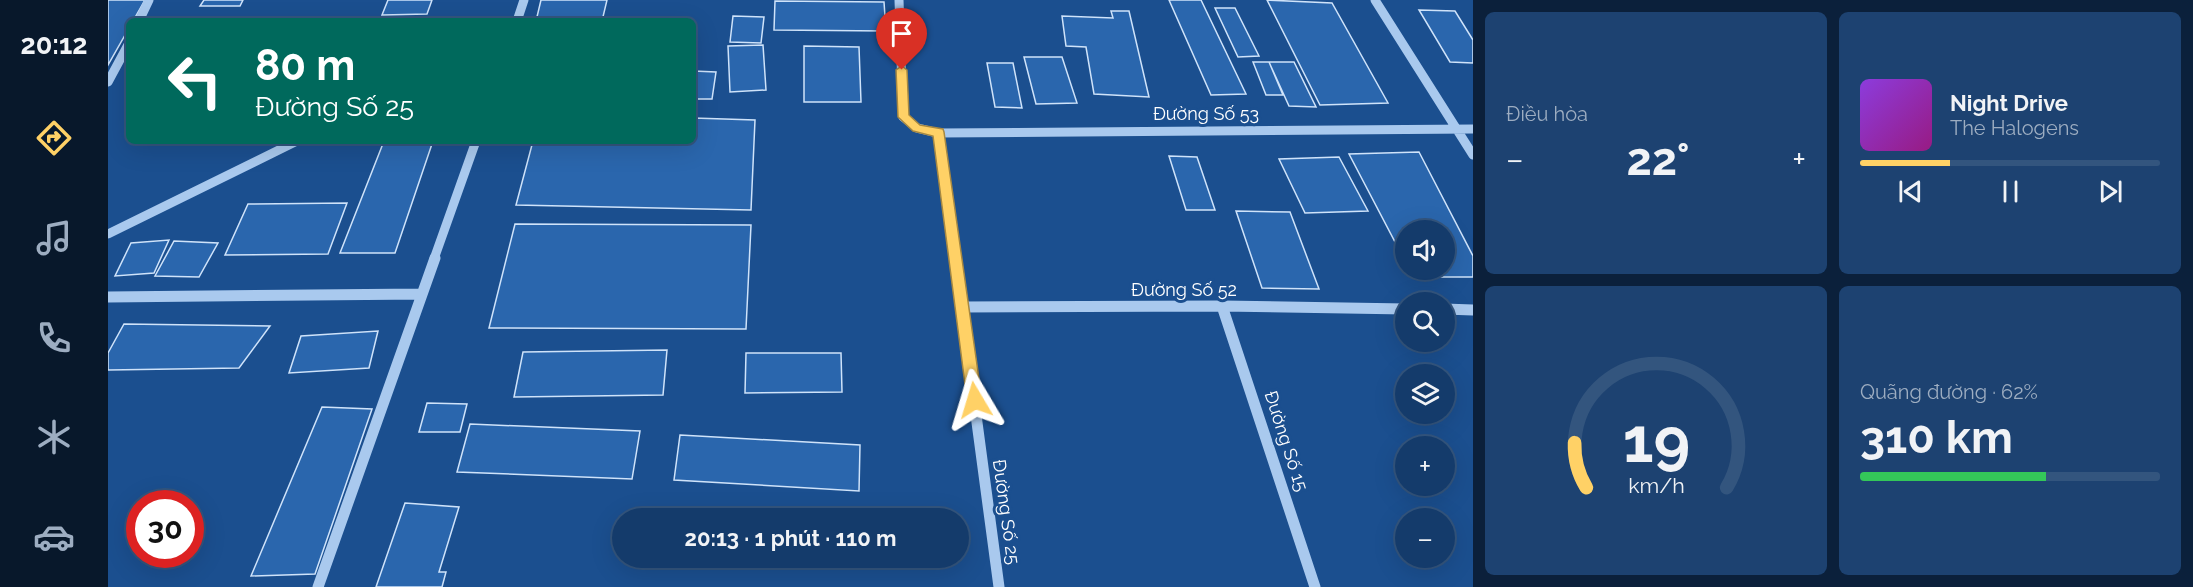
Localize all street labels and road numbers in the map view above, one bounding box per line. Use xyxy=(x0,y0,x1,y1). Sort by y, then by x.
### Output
street label: Đường Số 53 xyxy=(1153,103,1259,124)
street label: Đường Số 52 xyxy=(1131,279,1237,300)
street label: Đường Số 15 xyxy=(1260,388,1313,494)
street label: Đường Số 25 xyxy=(989,458,1024,566)

